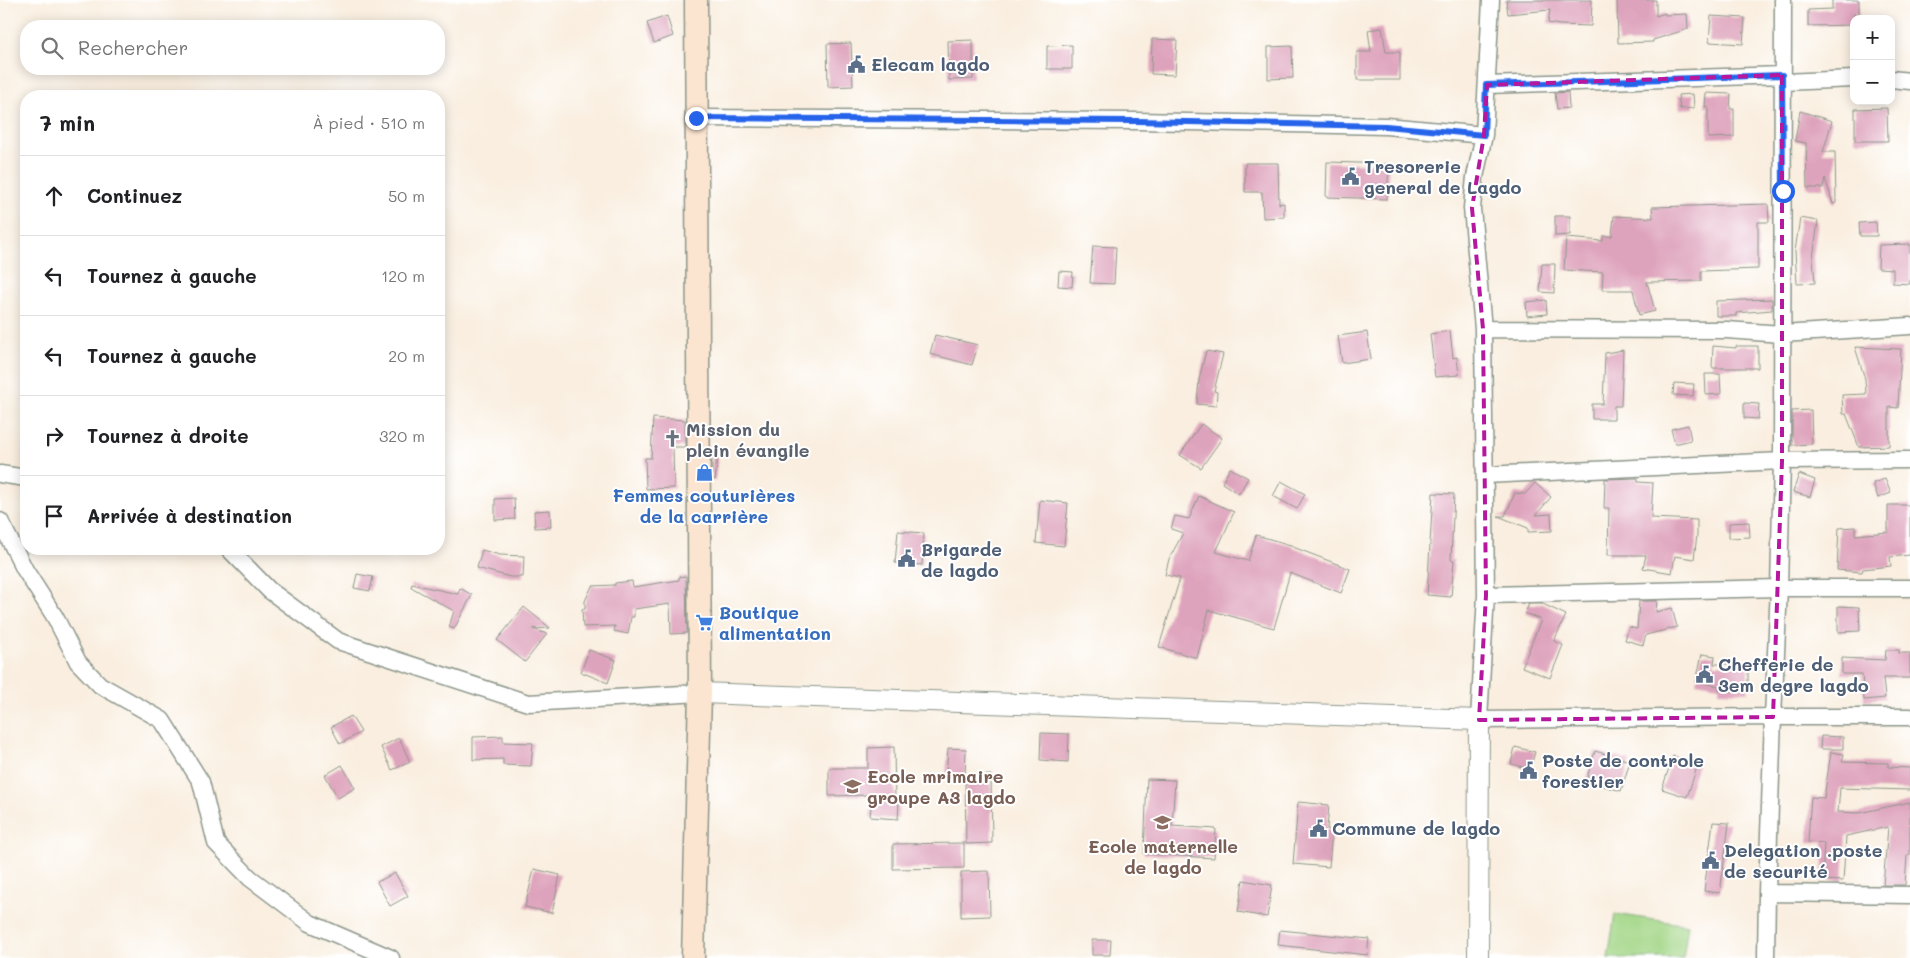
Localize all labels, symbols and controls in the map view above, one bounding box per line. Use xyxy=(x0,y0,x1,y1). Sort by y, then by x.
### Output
map controls xyxy=(1850,15,1895,105)
button: + xyxy=(1850,15,1895,60)
search box xyxy=(20,20,445,75)
icon: search xyxy=(38,34,66,62)
text: Rechercher xyxy=(78,35,188,60)
place label: Elecam lagdo xyxy=(871,52,990,76)
public building icon: Elecam lagdo xyxy=(847,54,867,74)
button: − xyxy=(1850,60,1895,105)
route end xyxy=(685,107,708,130)
text: 7 min xyxy=(40,109,95,136)
text: À pied · 510 m xyxy=(313,112,425,133)
place label: Tresorerie general de Lagdo xyxy=(1364,154,1522,199)
public building icon: Tresorerie general de Lagdo xyxy=(1340,166,1360,186)
route start xyxy=(1772,180,1795,203)
icon: ahead xyxy=(40,182,68,210)
text: Continuez xyxy=(87,183,182,208)
text: 50 m xyxy=(388,185,425,206)
icon: left xyxy=(40,262,68,290)
text: Tournez à gauche xyxy=(87,263,256,288)
text: 120 m xyxy=(381,265,425,286)
icon: left xyxy=(40,342,68,370)
text: Tournez à gauche xyxy=(87,343,256,368)
text: 20 m xyxy=(388,345,425,366)
place label: Mission du plein évangile xyxy=(686,417,810,462)
icon: right xyxy=(40,422,68,450)
text: Tournez à droite xyxy=(87,423,249,448)
text: 320 m xyxy=(379,425,425,446)
church icon: Mission du plein évangile xyxy=(662,429,682,449)
shop icon: Femmes couturières de la carrière xyxy=(694,462,714,482)
place label: Femmes couturières de la carrière xyxy=(613,483,795,528)
icon: arrive xyxy=(40,502,68,530)
text: Arrivée à destination xyxy=(87,503,292,528)
place label: Brigarde de lagdo xyxy=(921,537,1002,582)
public building icon: Brigarde de lagdo xyxy=(897,549,917,569)
place label: Boutique alimentation xyxy=(719,600,831,645)
supermarket icon: Boutique alimentation xyxy=(695,612,715,632)
place label: Chefferie de 3em degre lagdo xyxy=(1718,652,1869,697)
public building icon: Chefferie de 3em degre lagdo xyxy=(1694,664,1714,684)
place label: Poste de controle forestier xyxy=(1542,748,1704,793)
public building icon: Poste de controle forestier xyxy=(1518,760,1538,780)
place label: Ecole mrimaire groupe A3 lagdo xyxy=(867,764,1016,809)
school or university icon: Ecole mrimaire groupe A3 lagdo xyxy=(843,776,863,796)
school or university icon: Ecole maternelle de lagdo xyxy=(1153,813,1173,833)
place label: Commune de lagdo xyxy=(1332,816,1500,840)
public building icon: Commune de lagdo xyxy=(1308,818,1328,838)
place label: Ecole maternelle de lagdo xyxy=(1088,834,1238,879)
place label: Delegation .poste de securité xyxy=(1724,838,1883,883)
public building icon: Delegation .poste de securité xyxy=(1700,850,1720,870)

